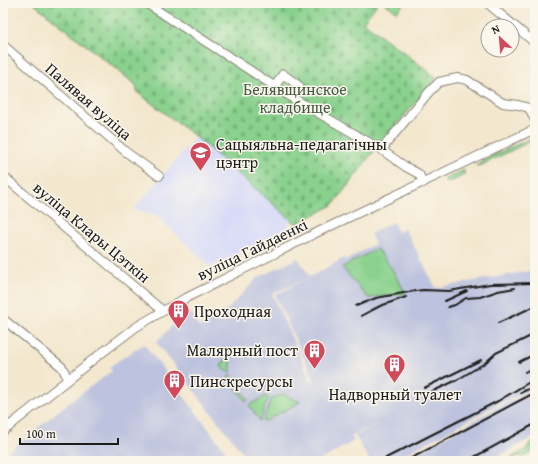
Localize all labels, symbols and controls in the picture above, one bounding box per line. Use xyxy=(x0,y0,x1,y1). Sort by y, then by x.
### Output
north arrow xyxy=(480,18,520,58)
text: N xyxy=(489,20,503,38)
street label: Палявая вуліца xyxy=(40,57,138,146)
park label: Белявщинское кладбище xyxy=(243,77,347,119)
place label: Сацыяльна-педагагічны цэнтр xyxy=(216,132,387,174)
school or university icon: Сацыяльна-педагагічны цэнтр xyxy=(188,140,214,173)
street label: вуліца Клары Цэткін xyxy=(28,176,156,288)
street label: вуліца Гайдаенкі xyxy=(193,212,312,286)
building icon: Проходная xyxy=(166,298,192,331)
place label: Проходная xyxy=(194,299,271,323)
building icon: Малярный пост xyxy=(301,337,327,370)
place label: Малярный пост xyxy=(187,338,298,362)
building icon: Надворный туалет xyxy=(382,351,408,384)
building icon: Пинскресурсы xyxy=(161,368,187,401)
place label: Пинскресурсы xyxy=(190,369,293,393)
place label: Надворный туалет xyxy=(329,382,462,406)
scale bar xyxy=(20,420,118,446)
text: 100 m xyxy=(26,425,56,442)

